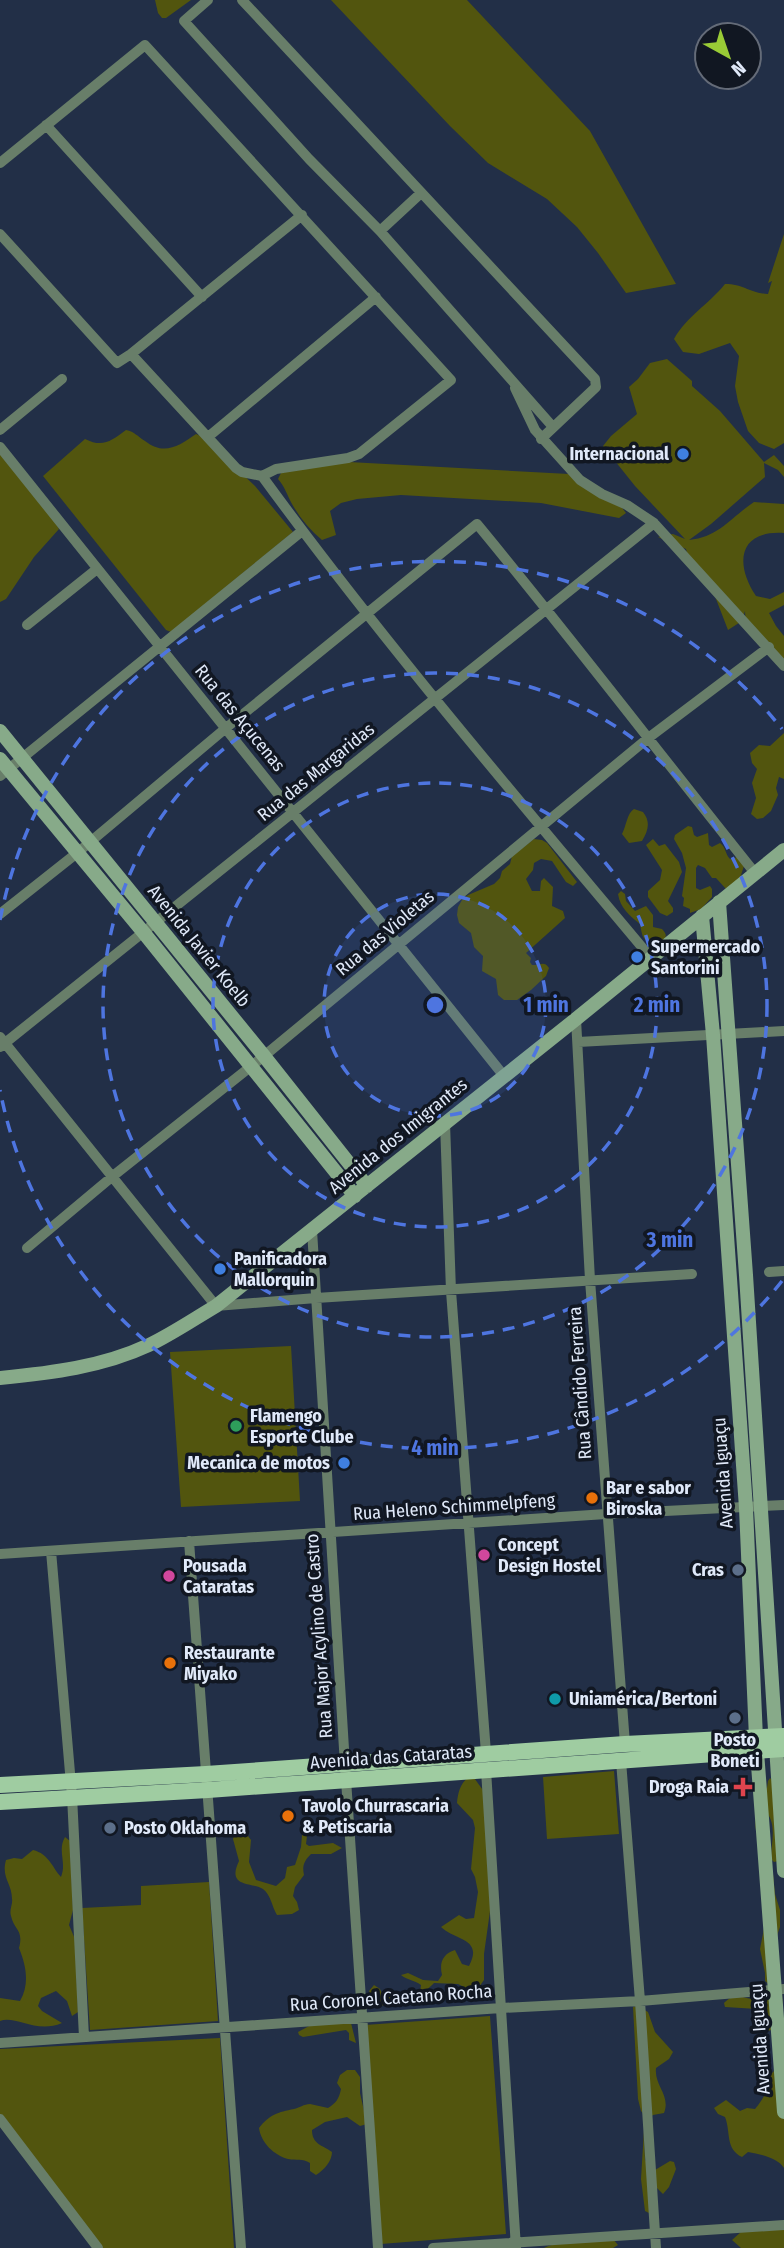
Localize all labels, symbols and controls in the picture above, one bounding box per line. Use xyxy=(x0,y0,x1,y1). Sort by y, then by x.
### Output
north arrow xyxy=(693,21,763,91)
text: N xyxy=(727,56,750,81)
place label: Internacional xyxy=(569,443,669,465)
marker: Internacional xyxy=(675,446,691,462)
street label: Rua das Açucenas xyxy=(190,660,290,776)
street label: Rua das Margaridas xyxy=(253,718,379,826)
street label: Avenida Javier Koelb xyxy=(143,881,255,1011)
street label: Rua das Violetas xyxy=(331,885,439,980)
place label: Supermercado Santorini xyxy=(651,936,761,979)
marker: Supermercado Santorini xyxy=(629,949,645,965)
text: 1 min xyxy=(523,992,569,1018)
text: 2 min xyxy=(633,992,680,1018)
centre of rings xyxy=(423,993,447,1017)
street label: Avenida dos Imigrantes xyxy=(324,1073,472,1199)
text: 3 min xyxy=(646,1227,693,1253)
place label: Panificadora Mallorquin xyxy=(234,1248,327,1291)
marker: Panificadora Mallorquin xyxy=(212,1261,228,1277)
street label: Rua Cândido Ferreira xyxy=(564,1306,596,1460)
place label: Flamengo Esporte Clube xyxy=(250,1405,354,1448)
street label: Avenida Iguaçu xyxy=(708,1417,738,1529)
marker: Flamengo Esporte Clube xyxy=(228,1418,244,1434)
text: 4 min xyxy=(411,1435,459,1461)
place label: Mecanica de motos xyxy=(187,1452,330,1474)
marker: Mecanica de motos xyxy=(336,1455,352,1471)
place label: Bar e sabor Biroska xyxy=(606,1477,691,1520)
street label: Rua Heleno Schimmelpfeng xyxy=(352,1489,556,1525)
marker: Bar e sabor Biroska xyxy=(584,1490,600,1506)
street label: Rua Major Acylino de Castro xyxy=(301,1533,337,1739)
place label: Concept Design Hostel xyxy=(498,1534,601,1577)
marker: Concept Design Hostel xyxy=(476,1547,492,1563)
place label: Pousada Cataratas xyxy=(183,1555,254,1598)
place label: Cras xyxy=(692,1559,724,1581)
marker: Cras xyxy=(730,1562,746,1578)
marker: Pousada Cataratas xyxy=(161,1568,177,1584)
place label: Restaurante Miyako xyxy=(184,1642,275,1685)
marker: Restaurante Miyako xyxy=(162,1655,178,1671)
place label: Uniamérica/Bertoni xyxy=(569,1688,717,1710)
marker: Uniamérica/Bertoni xyxy=(547,1691,563,1707)
marker: Posto Boneti xyxy=(727,1710,743,1726)
place label: Posto Boneti xyxy=(710,1729,760,1772)
street label: Avenida das Cataratas xyxy=(309,1740,473,1774)
place label: Droga Raia xyxy=(649,1776,729,1798)
marker: Droga Raia xyxy=(735,1779,751,1795)
place label: Tavolo Churrascaria & Petiscaria xyxy=(302,1795,449,1838)
marker: Tavolo Churrascaria & Petiscaria xyxy=(280,1808,296,1824)
place label: Posto Oklahoma xyxy=(124,1817,246,1839)
marker: Posto Oklahoma xyxy=(102,1820,118,1836)
street label: Rua Coronel Caetano Rocha xyxy=(289,1980,493,2016)
street label: Avenida Iguaçu xyxy=(745,1983,775,2095)

